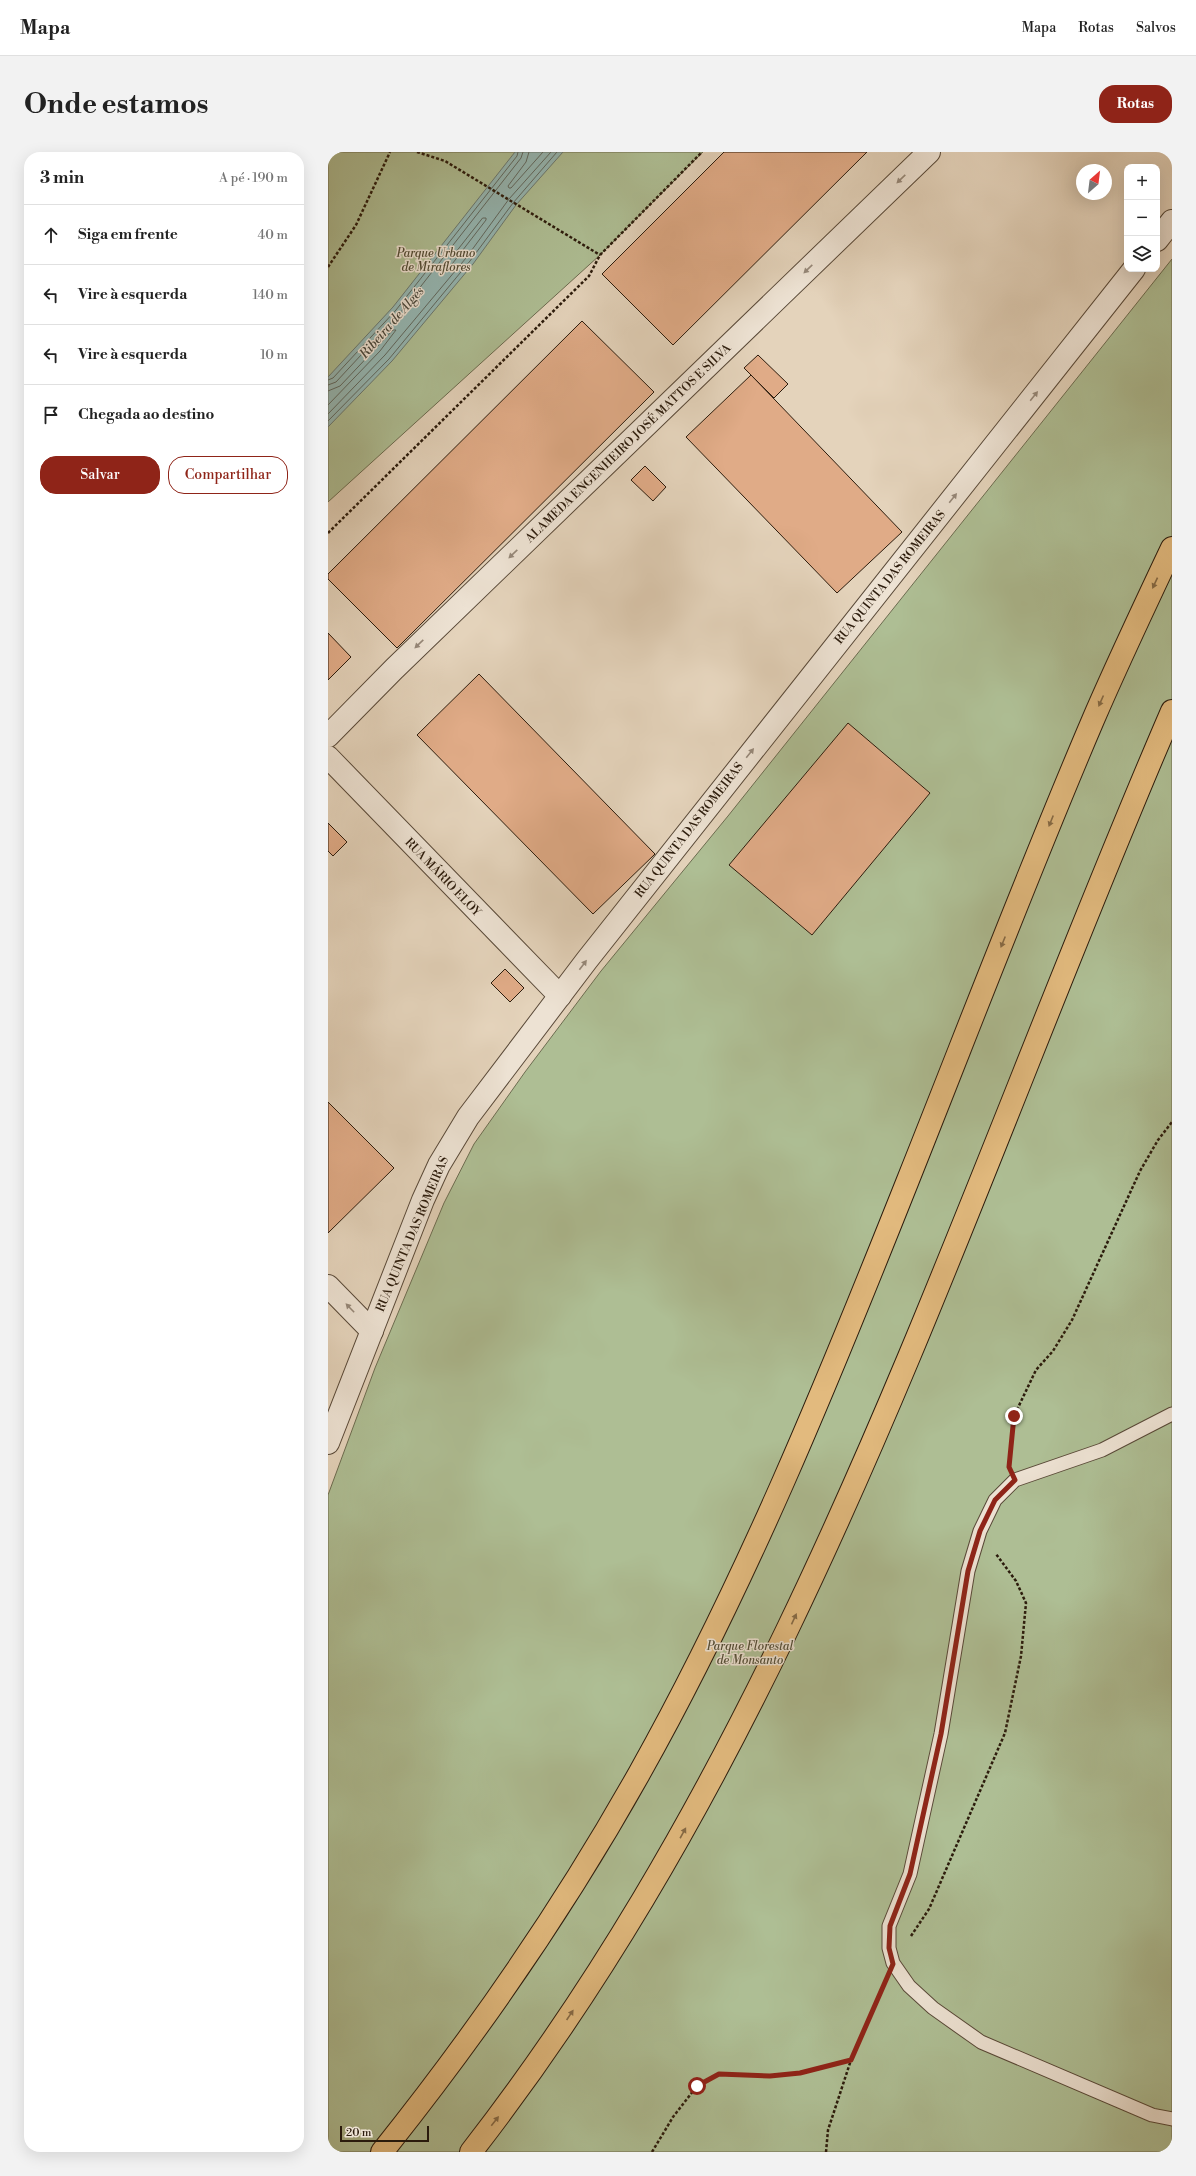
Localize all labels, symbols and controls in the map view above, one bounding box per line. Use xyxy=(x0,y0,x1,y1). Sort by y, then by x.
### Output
text: Mapa xyxy=(20,16,70,40)
text: Mapa xyxy=(1022,19,1056,37)
text: Rotas xyxy=(1078,19,1114,37)
text: Salvos xyxy=(1136,19,1176,37)
button: Rotas xyxy=(1099,85,1172,123)
text: Onde estamos xyxy=(24,87,209,122)
north arrow xyxy=(1076,164,1112,200)
map controls xyxy=(1124,164,1160,272)
button: + xyxy=(1124,164,1160,200)
text: 3 min xyxy=(40,167,84,189)
text: A pé · 190 m xyxy=(219,170,288,186)
one-way arrow xyxy=(896,174,906,184)
button: − xyxy=(1124,200,1160,236)
icon: ahead xyxy=(40,224,62,246)
text: Siga em frente xyxy=(78,225,178,244)
text: 40 m xyxy=(258,227,288,243)
button: layers xyxy=(1124,236,1160,272)
park label: Parque Urbano de Miraflores xyxy=(396,246,475,275)
one-way arrow xyxy=(803,264,813,274)
water label: Ribeira de Algés xyxy=(355,283,427,363)
icon: left xyxy=(40,284,62,306)
text: Vire à esquerda xyxy=(78,285,187,304)
text: 140 m xyxy=(252,287,288,303)
street label: ALAMEDA ENGENHEIRO JOSÉ MATTOS E SILVA xyxy=(520,339,735,547)
icon: left xyxy=(40,344,62,366)
text: Vire à esquerda xyxy=(78,345,187,364)
text: 10 m xyxy=(260,347,288,363)
one-way arrow xyxy=(1030,390,1039,401)
icon: arrive xyxy=(40,404,62,426)
text: Chegada ao destino xyxy=(78,405,214,424)
button: Salvar xyxy=(40,456,160,494)
button: Compartilhar xyxy=(168,456,288,494)
one-way arrow xyxy=(949,492,958,503)
street label: RUA QUINTA DAS ROMEIRAS xyxy=(832,507,949,647)
one-way arrow xyxy=(508,549,518,559)
one-way arrow xyxy=(1152,577,1158,589)
one-way arrow xyxy=(414,640,424,649)
one-way arrow xyxy=(1098,696,1104,707)
one-way arrow xyxy=(746,747,755,758)
street label: RUA QUINTA DAS ROMEIRAS xyxy=(632,759,747,901)
one-way arrow xyxy=(1048,815,1054,826)
street label: RUA MÁRIO ELOY xyxy=(401,834,486,921)
one-way arrow xyxy=(999,936,1005,948)
one-way arrow xyxy=(579,959,587,970)
street label: RUA QUINTA DAS ROMEIRAS xyxy=(373,1154,452,1314)
one-way arrow xyxy=(345,1303,355,1313)
route end xyxy=(1005,1407,1023,1425)
one-way arrow xyxy=(791,1613,797,1624)
park label: Parque Florestal de Monsanto xyxy=(706,1639,793,1668)
one-way arrow xyxy=(679,1828,686,1839)
one-way arrow xyxy=(566,2010,574,2020)
route start xyxy=(688,2077,706,2095)
one-way arrow xyxy=(490,2116,499,2127)
scale bar xyxy=(340,2124,429,2143)
text: 20 m xyxy=(346,2126,371,2140)

